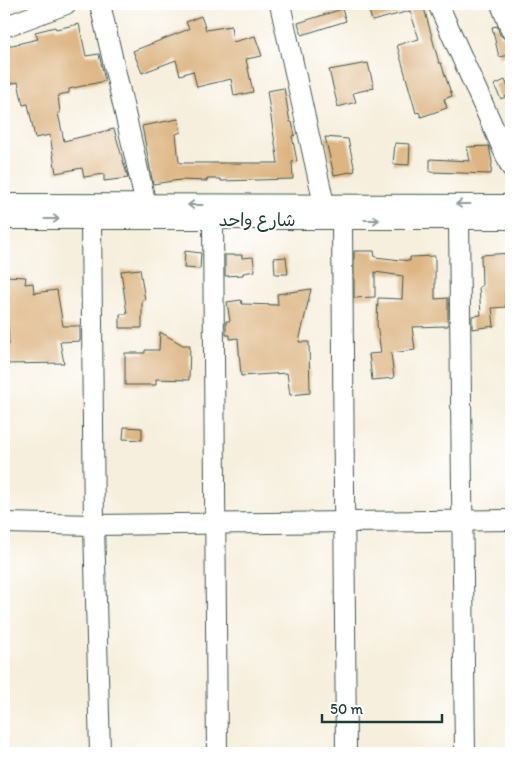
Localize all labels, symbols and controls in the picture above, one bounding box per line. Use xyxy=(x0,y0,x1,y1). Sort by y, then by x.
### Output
one-way arrow xyxy=(455,199,471,209)
one-way arrow xyxy=(187,200,204,210)
street label: شارع واحد xyxy=(218,209,296,232)
one-way arrow xyxy=(44,214,60,224)
one-way arrow xyxy=(364,215,380,225)
scale bar xyxy=(322,692,442,724)
text: 50 m xyxy=(330,700,363,718)

